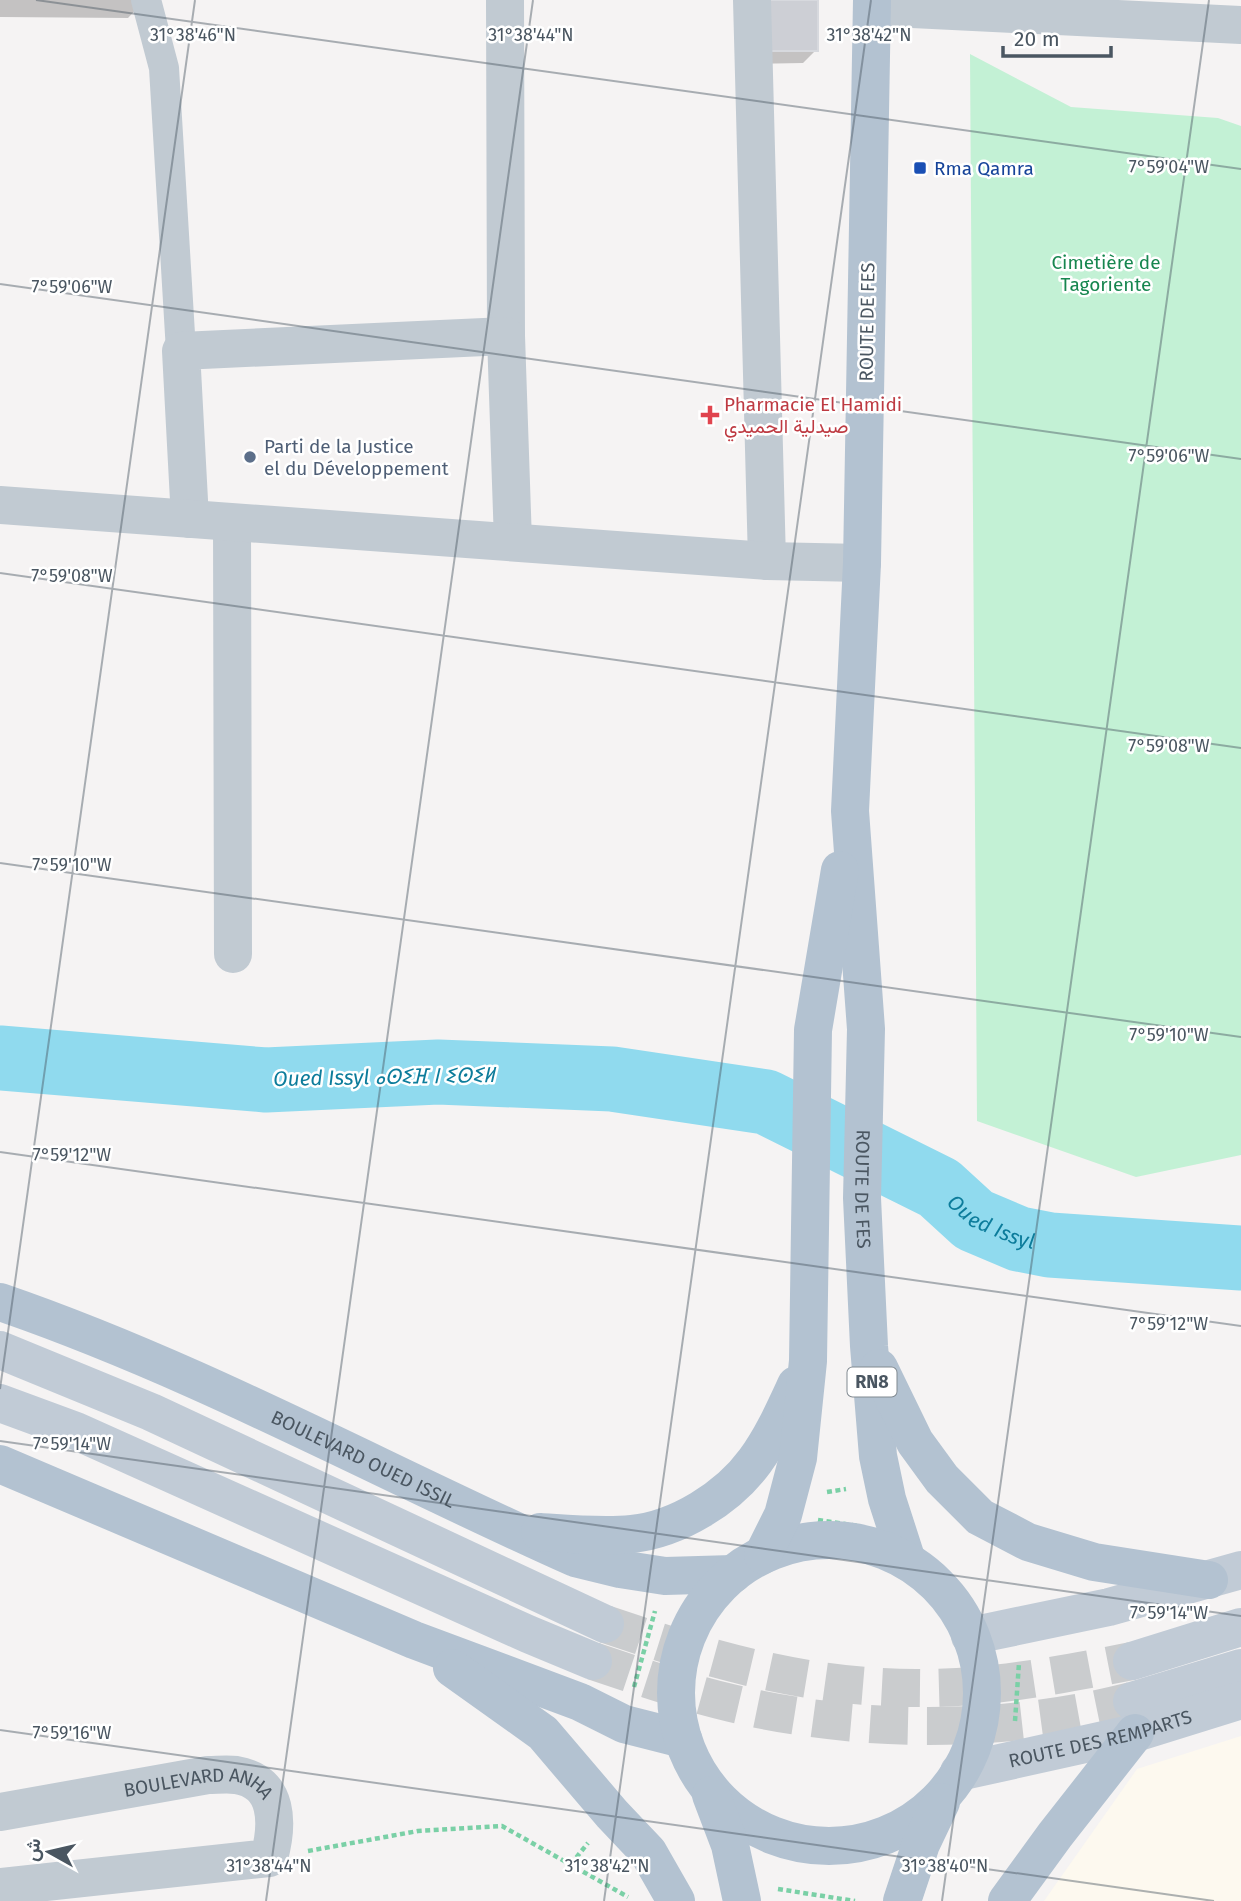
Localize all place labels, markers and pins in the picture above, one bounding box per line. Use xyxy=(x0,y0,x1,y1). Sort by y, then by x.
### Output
place label: Rma Qamra xyxy=(934,157,1034,180)
marker: Rma Qamra xyxy=(912,160,928,176)
place label: Pharmacie El Hamidi صيدلية الحميدي xyxy=(724,393,902,442)
marker: Pharmacie El Hamidi صيدلية الحميدي xyxy=(702,407,718,423)
place label: Parti de la Justice el du Développement xyxy=(264,435,449,480)
marker: Parti de la Justice el du Développement xyxy=(242,449,258,465)

